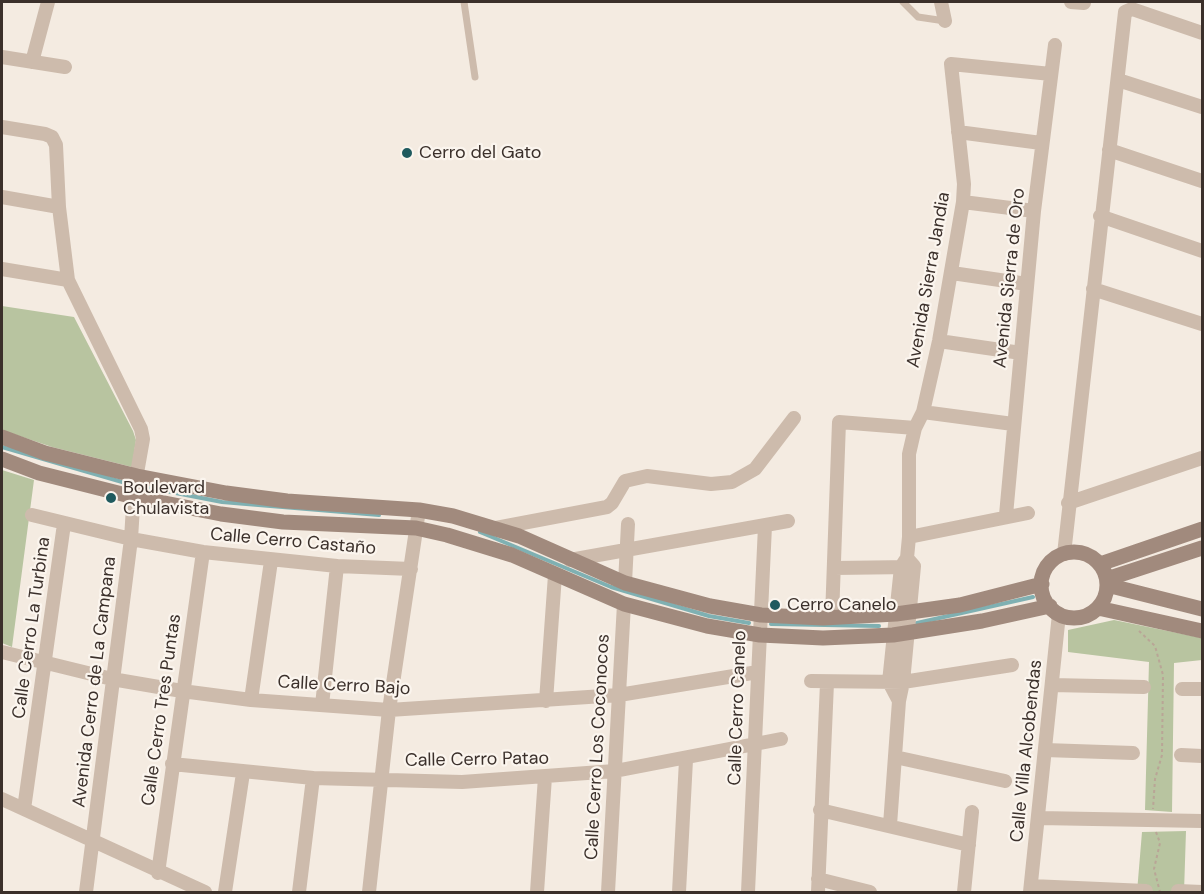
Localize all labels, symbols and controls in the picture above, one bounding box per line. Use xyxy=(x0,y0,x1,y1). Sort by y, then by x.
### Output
place label: Cerro del Gato xyxy=(419,142,542,164)
marker: Cerro del Gato xyxy=(400,146,414,160)
street label: Avenida Sierra de Oro xyxy=(990,187,1030,369)
street label: Avenida Sierra Jandia xyxy=(903,190,955,370)
place label: Boulevard Chulavista xyxy=(123,477,209,520)
marker: Boulevard Chulavista xyxy=(104,491,118,505)
street label: Calle Cerro Castaño xyxy=(209,524,377,560)
street label: Calle Cerro La Turbina xyxy=(9,536,55,720)
street label: Avenida Cerro de La Campana xyxy=(69,555,121,809)
place label: Cerro Canelo xyxy=(787,594,897,616)
marker: Cerro Canelo xyxy=(768,598,782,612)
street label: Calle Cerro Tres Puntas xyxy=(138,613,186,807)
street label: Calle Cerro Canelo xyxy=(724,630,752,786)
street label: Calle Cerro Los Coconocos xyxy=(581,633,615,861)
street label: Calle Villa Alcobendas xyxy=(1007,659,1047,843)
street label: Calle Cerro Bajo xyxy=(277,672,411,700)
street label: Calle Cerro Patao xyxy=(405,748,549,772)

